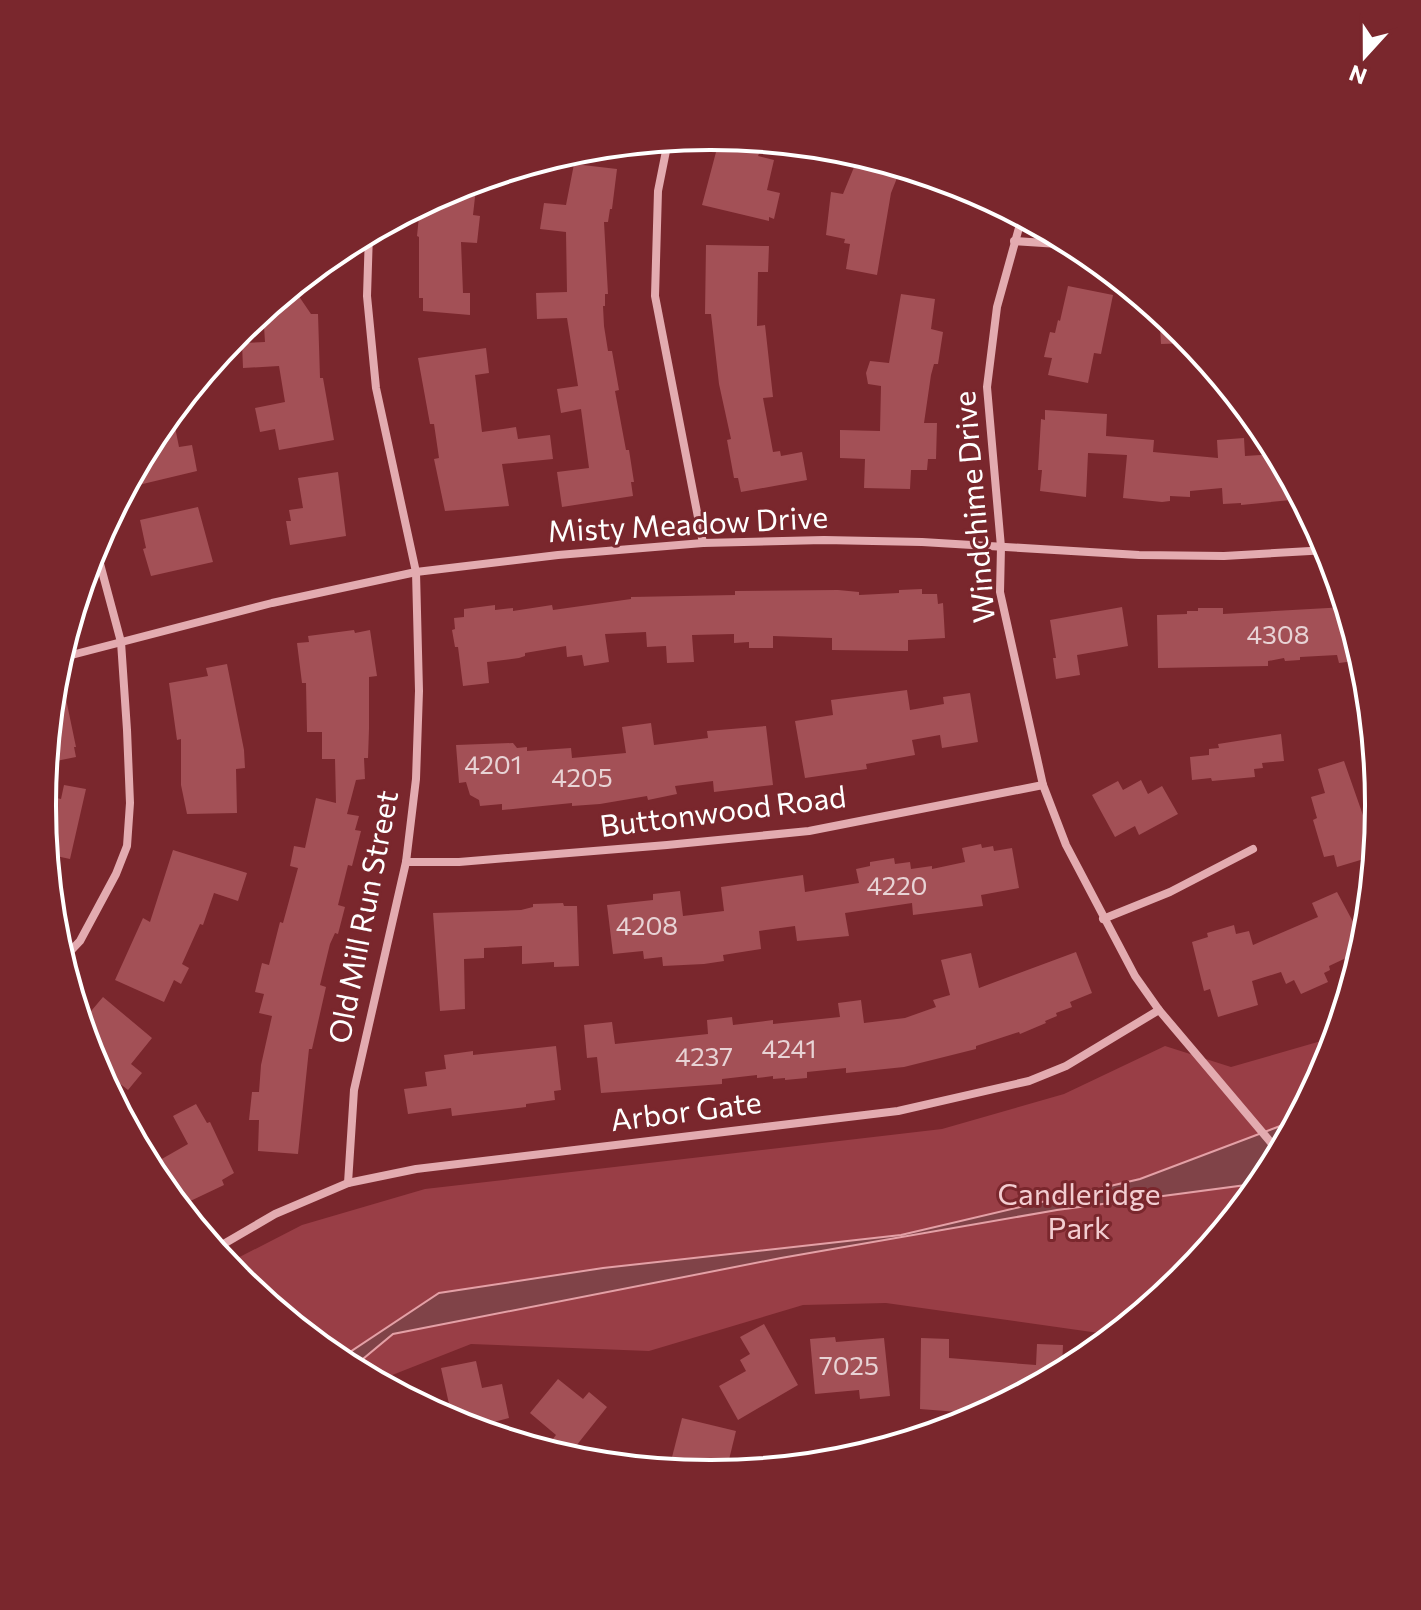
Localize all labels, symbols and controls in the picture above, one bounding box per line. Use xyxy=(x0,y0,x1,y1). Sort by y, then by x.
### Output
north arrow xyxy=(1325,16,1405,96)
text: N xyxy=(1345,60,1370,91)
street label: Windchime Drive xyxy=(944,390,1001,625)
street label: Misty Meadow Drive xyxy=(547,497,829,548)
house number: 4308 xyxy=(1246,618,1310,649)
house number: 4201 xyxy=(464,748,522,779)
house number: 4205 xyxy=(551,761,613,792)
street label: Buttonwood Road xyxy=(597,776,848,843)
street label: Old Mill Run Street xyxy=(319,787,404,1046)
house number: 4220 xyxy=(867,869,927,900)
house number: 4208 xyxy=(616,909,678,940)
house number: 4241 xyxy=(761,1032,817,1063)
house number: 4237 xyxy=(675,1040,733,1071)
street label: Arbor Gate xyxy=(608,1082,763,1137)
park label: Candleridge Park xyxy=(997,1174,1161,1245)
house number: 7025 xyxy=(819,1349,879,1380)

